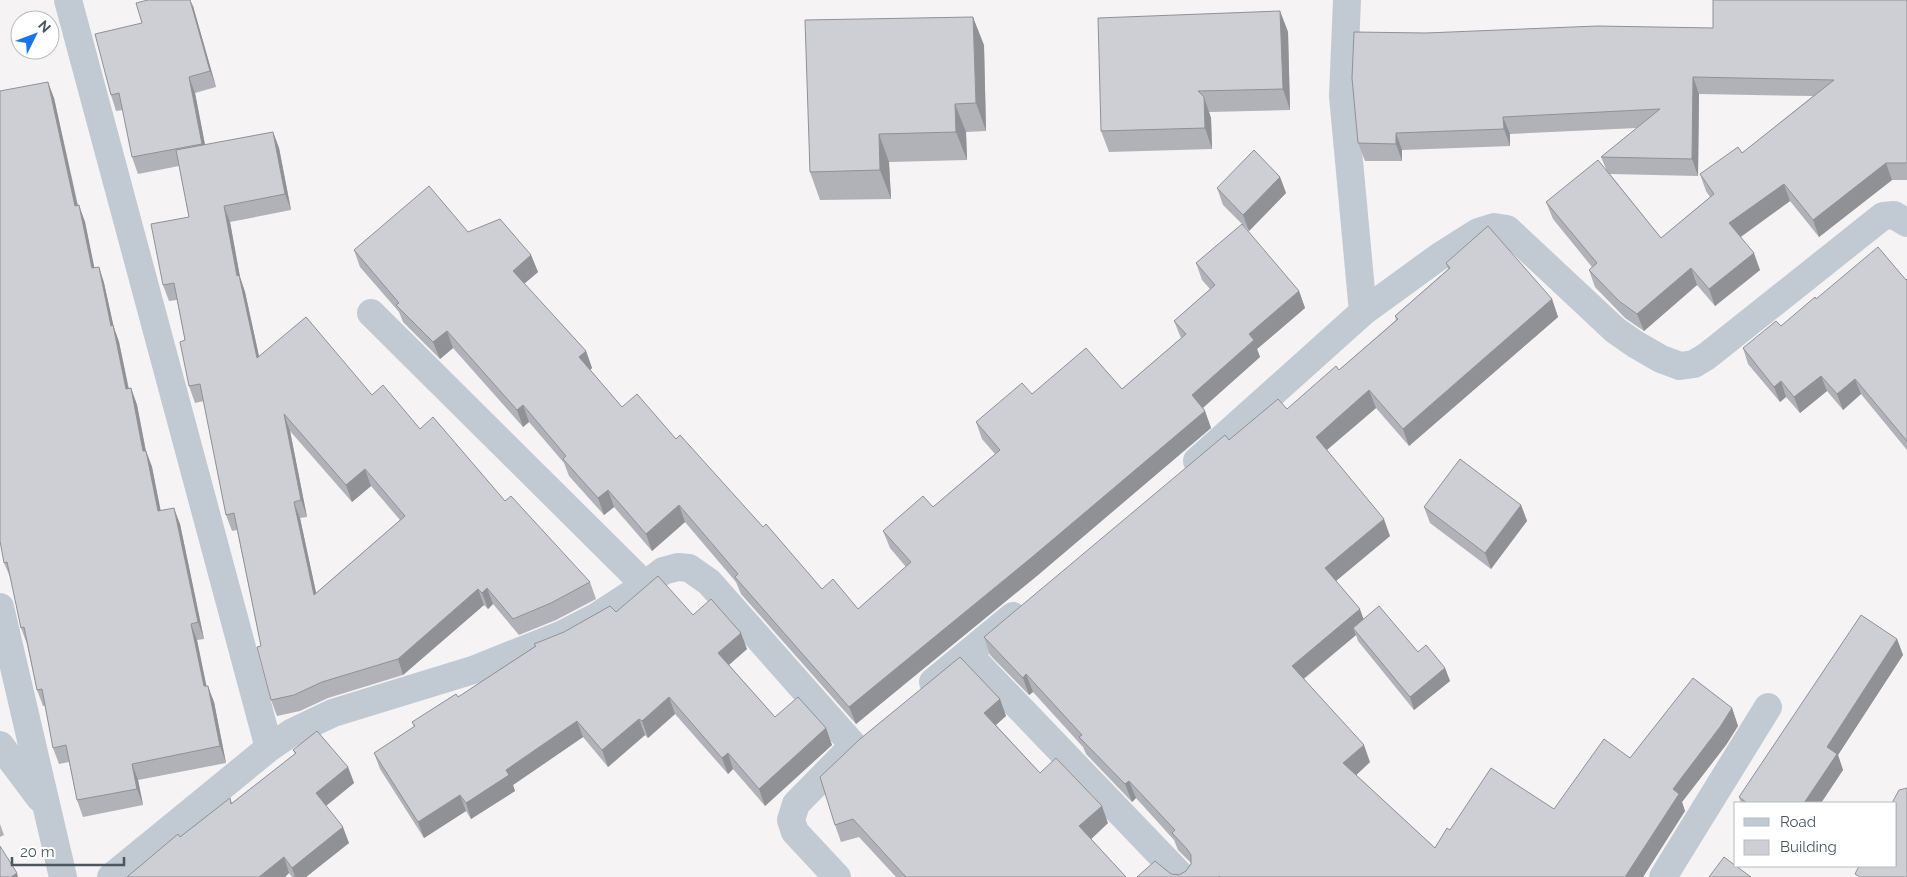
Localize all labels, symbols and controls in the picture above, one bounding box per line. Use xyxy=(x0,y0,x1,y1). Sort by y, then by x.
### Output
north arrow xyxy=(10,10,60,60)
text: N xyxy=(35,17,54,36)
legend xyxy=(1734,802,1897,867)
text: Road xyxy=(1780,813,1816,831)
scale bar xyxy=(12,834,125,866)
text: Building xyxy=(1780,838,1837,856)
text: 20 m xyxy=(20,843,55,861)

